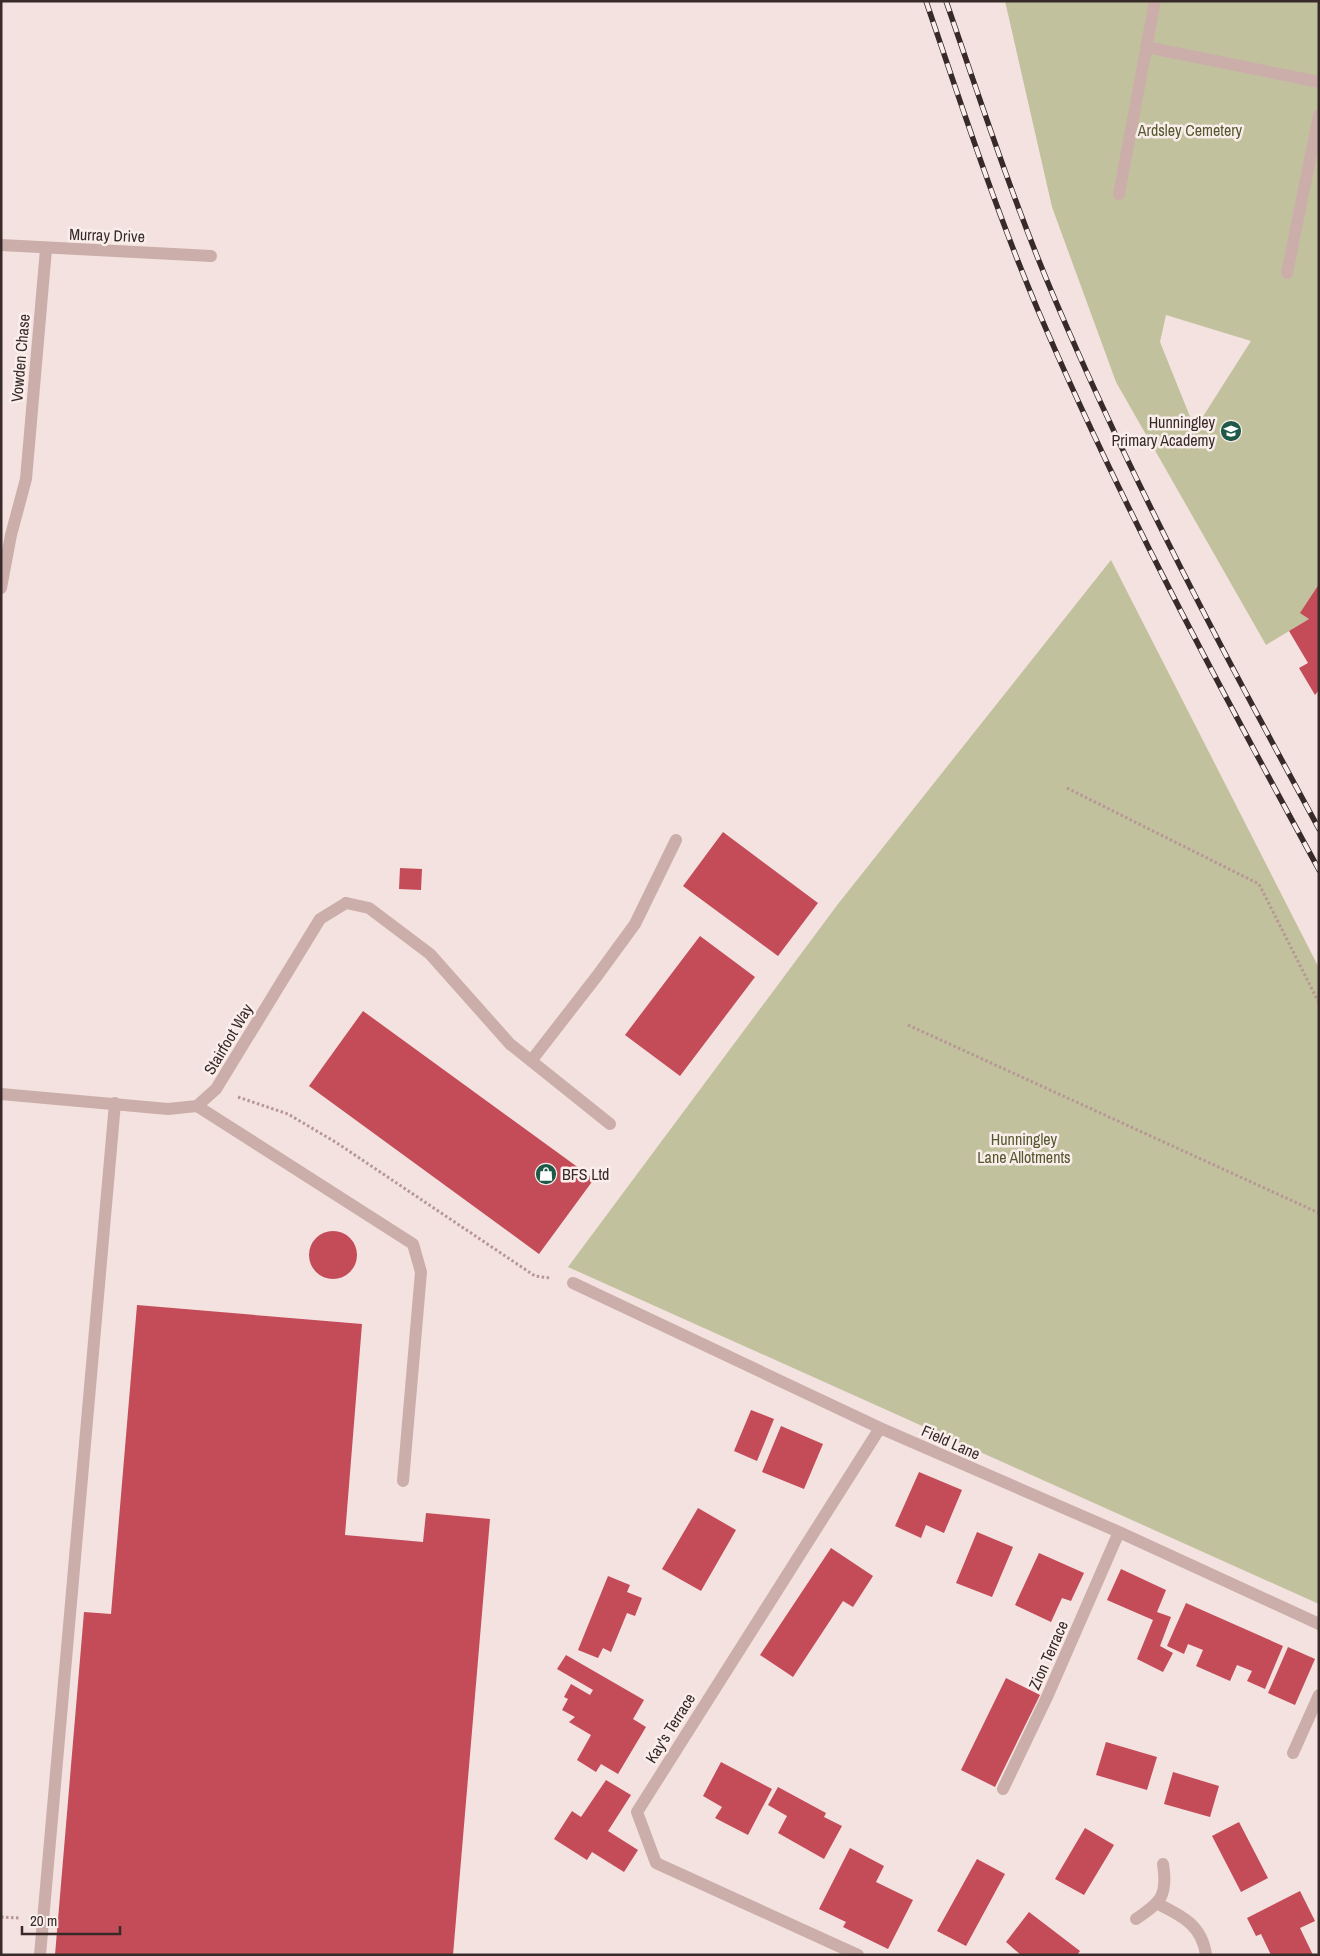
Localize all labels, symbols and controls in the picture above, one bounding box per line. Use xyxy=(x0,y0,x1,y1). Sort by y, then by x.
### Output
park label: Ardsley Cemetery xyxy=(1137,119,1243,141)
street label: Murray Drive xyxy=(69,223,145,247)
street label: Vowden Chase xyxy=(5,313,35,403)
place label: Hunningley Primary Academy xyxy=(1111,411,1215,451)
school or university icon: Hunningley Primary Academy xyxy=(1219,419,1243,443)
street label: Stairfoot Way xyxy=(198,999,258,1079)
park label: Hunningley Lane Allotments xyxy=(977,1128,1071,1168)
shop icon: BFS Ltd xyxy=(534,1162,558,1186)
place label: BFS Ltd xyxy=(562,1163,609,1185)
street label: Field Lane xyxy=(918,1419,984,1465)
street label: Zion Terrace xyxy=(1023,1617,1073,1693)
street label: Kay's Terrace xyxy=(640,1689,700,1767)
scale bar xyxy=(22,1904,120,1936)
text: 20 m xyxy=(30,1910,57,1931)

